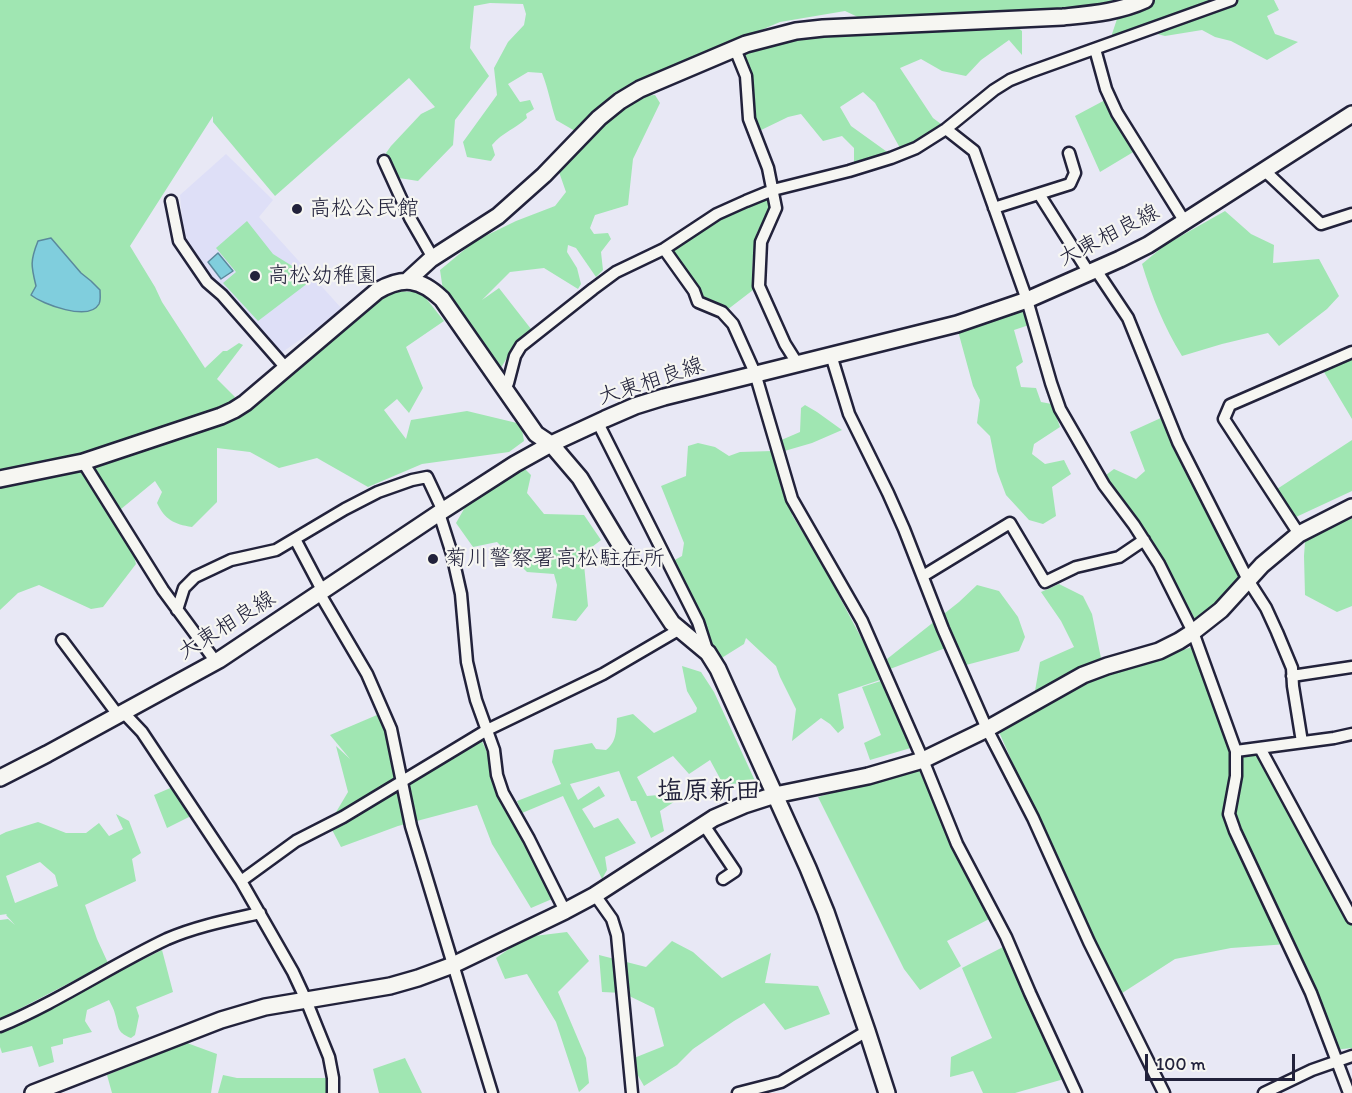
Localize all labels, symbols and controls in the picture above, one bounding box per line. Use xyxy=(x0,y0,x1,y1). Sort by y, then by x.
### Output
place label: 高松公民館 xyxy=(309,196,419,222)
street label: 大東相良線 xyxy=(1054,199,1164,273)
marker: 高松公民館 xyxy=(290,202,304,216)
place label: 高松幼稚園 xyxy=(267,263,377,289)
marker: 高松幼稚園 xyxy=(248,269,262,283)
street label: 大東相良線 xyxy=(595,352,707,412)
place label: 菊川警察署高松駐在所 xyxy=(445,546,665,572)
marker: 菊川警察署高松駐在所 xyxy=(426,552,440,566)
street label: 大東相良線 xyxy=(173,586,281,666)
district label: 塩原新田 xyxy=(657,776,761,808)
scale bar xyxy=(1148,1042,1298,1080)
text: 100 m xyxy=(1156,1053,1206,1075)

